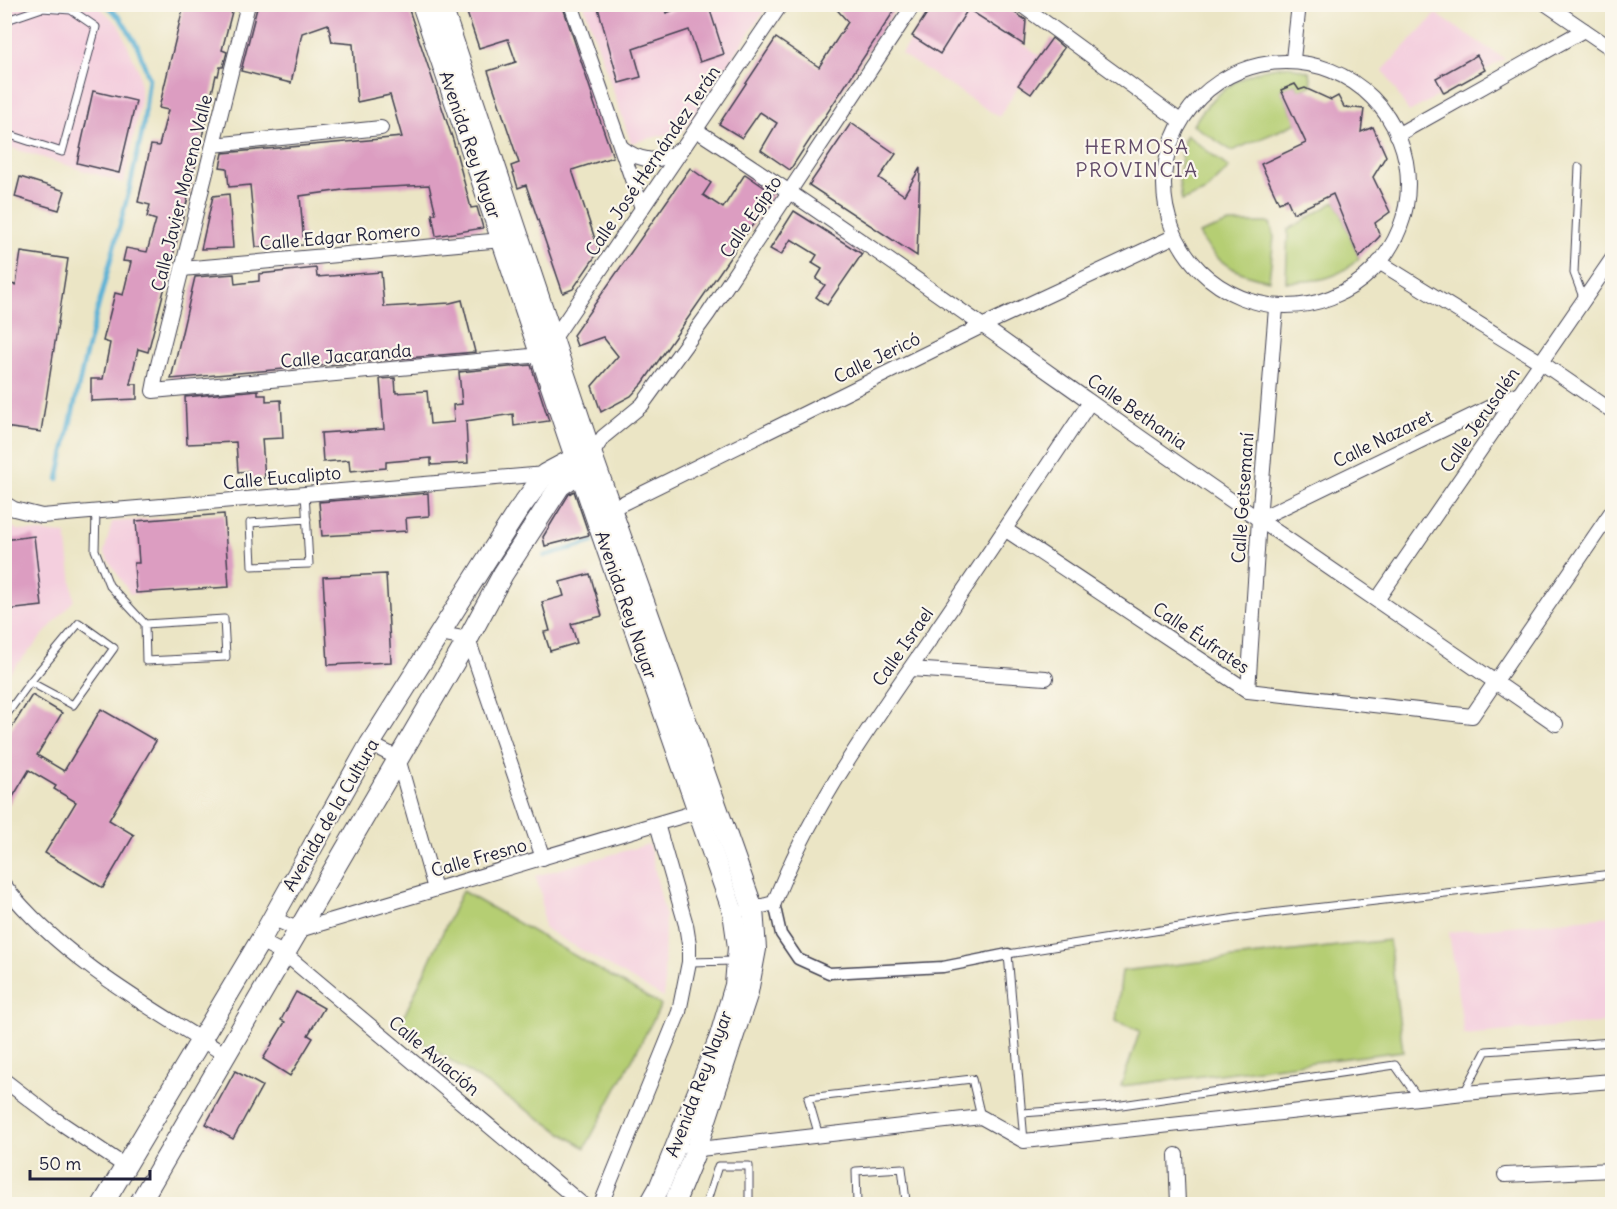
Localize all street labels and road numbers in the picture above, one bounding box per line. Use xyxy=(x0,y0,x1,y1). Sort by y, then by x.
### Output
street label: Calle José Hernández Terán xyxy=(580,61,725,260)
street label: Avenida Rey Nayar xyxy=(434,68,507,223)
street label: Calle Javier Moreno Valle xyxy=(146,92,217,294)
street label: Calle Egipto xyxy=(715,171,787,262)
street label: Calle Edgar Romero xyxy=(259,218,421,255)
street label: Calle Jericó xyxy=(830,327,924,388)
street label: Calle Jacaranda xyxy=(280,338,412,373)
street label: Calle Jerusalén xyxy=(1435,363,1524,477)
street label: Calle Bethania xyxy=(1083,369,1192,455)
street label: Calle Nazaret xyxy=(1329,405,1436,473)
street label: Calle Getsemaní xyxy=(1226,432,1259,564)
street label: Calle Eucalipto xyxy=(222,461,342,494)
street label: Avenida Rey Nayar xyxy=(590,528,663,683)
street label: Calle Éufrates xyxy=(1148,597,1254,678)
street label: Calle Israel xyxy=(867,603,938,691)
street label: Avenida de la Cultura xyxy=(277,734,384,895)
street label: Calle Fresno xyxy=(428,833,529,882)
street label: Avenida Rey Nayar xyxy=(660,1007,737,1160)
street label: Calle Aviación xyxy=(384,1011,485,1100)

